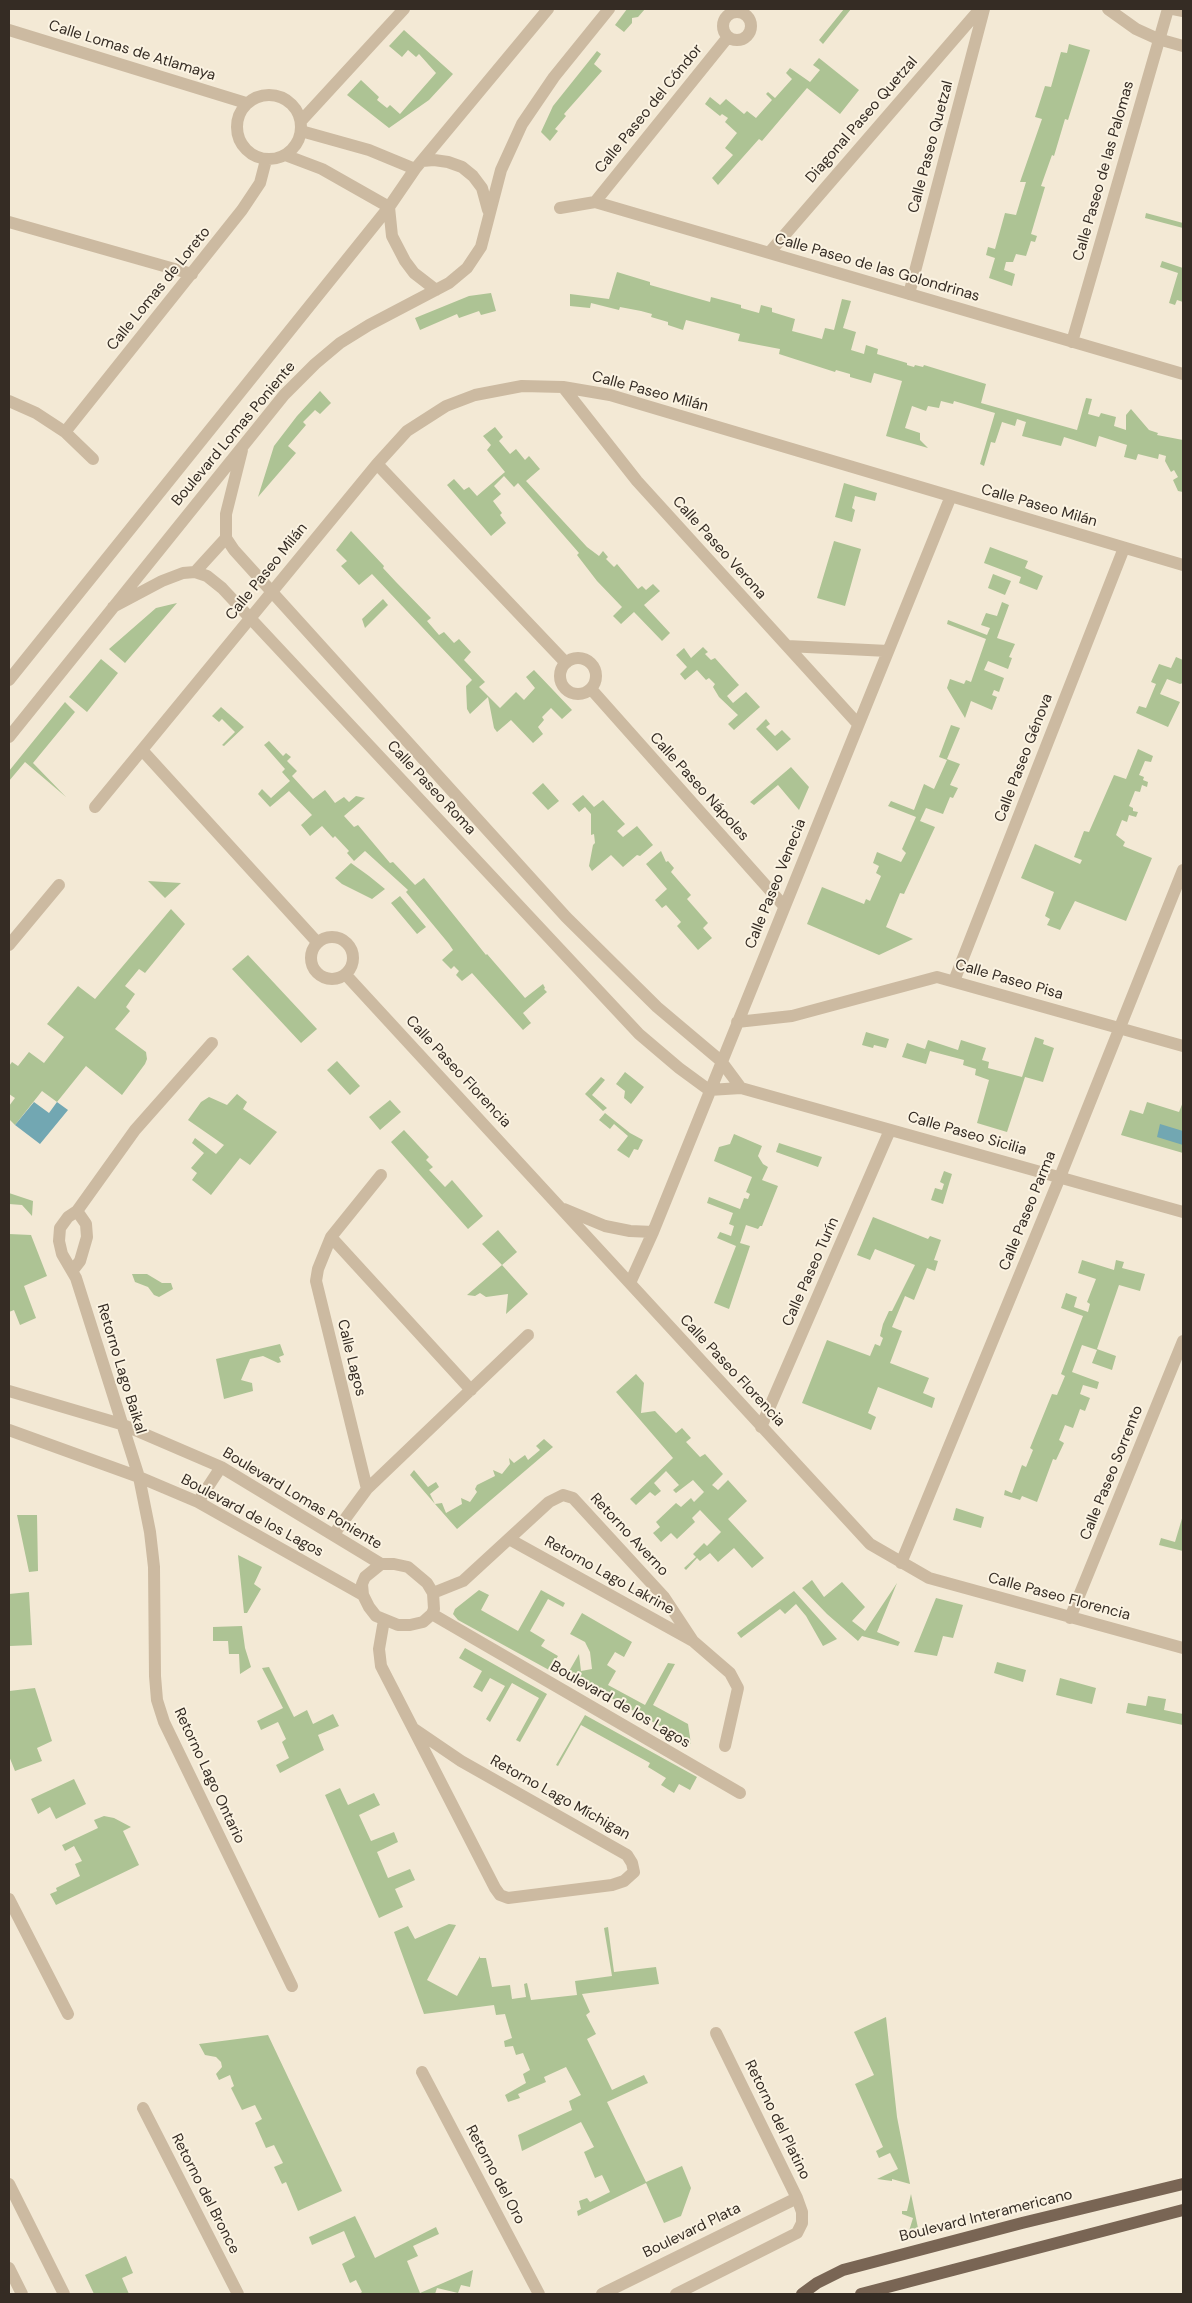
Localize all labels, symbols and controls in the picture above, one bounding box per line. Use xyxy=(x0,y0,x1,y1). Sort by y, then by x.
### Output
street label: Calle Lomas de Atlamaya xyxy=(46,17,218,85)
street label: Calle Paseo del Cóndor xyxy=(591,41,707,177)
street label: Diagonal Paseo Quetzal xyxy=(802,53,922,187)
street label: Calle Paseo Quetzal xyxy=(905,79,957,215)
street label: Calle Paseo de las Palomas xyxy=(1070,79,1138,263)
street label: Calle Lomas de Loreto xyxy=(104,223,214,355)
street label: Calle Paseo de las Golondrinas xyxy=(772,230,982,306)
street label: Boulevard Lomas Poniente xyxy=(168,358,300,510)
street label: Calle Paseo Milán xyxy=(590,368,710,416)
street label: Calle Paseo Milán xyxy=(979,481,1099,531)
street label: Calle Paseo Verona xyxy=(668,493,770,603)
street label: Calle Paseo Milán xyxy=(222,520,312,624)
street label: Calle Paseo Génova xyxy=(991,691,1057,825)
street label: Calle Paseo Nápoles xyxy=(646,729,752,845)
street label: Calle Paseo Roma xyxy=(383,737,479,839)
street label: Calle Paseo Venecia xyxy=(742,816,810,952)
street label: Calle Paseo Pisa xyxy=(953,956,1065,1004)
street label: Calle Paseo Florencia xyxy=(401,1012,515,1132)
street label: Calle Paseo Sicilia xyxy=(905,1108,1029,1160)
street label: Calle Paseo Parma xyxy=(996,1149,1060,1273)
street label: Calle Paseo Turín xyxy=(779,1215,843,1329)
street label: Retorno Lago Baikal xyxy=(93,1302,149,1436)
street label: Calle Paseo Florencia xyxy=(675,1311,789,1431)
street label: Calle Lagos xyxy=(333,1318,369,1398)
street label: Calle Paseo Sorrento xyxy=(1077,1403,1147,1543)
street label: Boulevard Lomas Poniente xyxy=(219,1444,385,1554)
street label: Boulevard de los Lagos xyxy=(178,1471,326,1561)
street label: Retorno Averno xyxy=(586,1490,672,1580)
street label: Retorno Lago Lakrine xyxy=(541,1533,677,1619)
street label: Calle Paseo Florencia xyxy=(986,1569,1132,1625)
street label: Boulevard de los Lagos xyxy=(547,1658,693,1752)
street label: Retorno Lago Ontario xyxy=(170,1705,248,1847)
street label: Retorno Lago Míchigan xyxy=(487,1752,633,1844)
street label: Retorno del Platino xyxy=(740,2057,814,2183)
street label: Retorno del Oro xyxy=(461,2122,529,2228)
street label: Retorno del Bronce xyxy=(167,2131,243,2257)
street label: Boulevard Interamericano xyxy=(898,2186,1074,2246)
street label: Boulevard Plata xyxy=(640,2200,744,2262)

